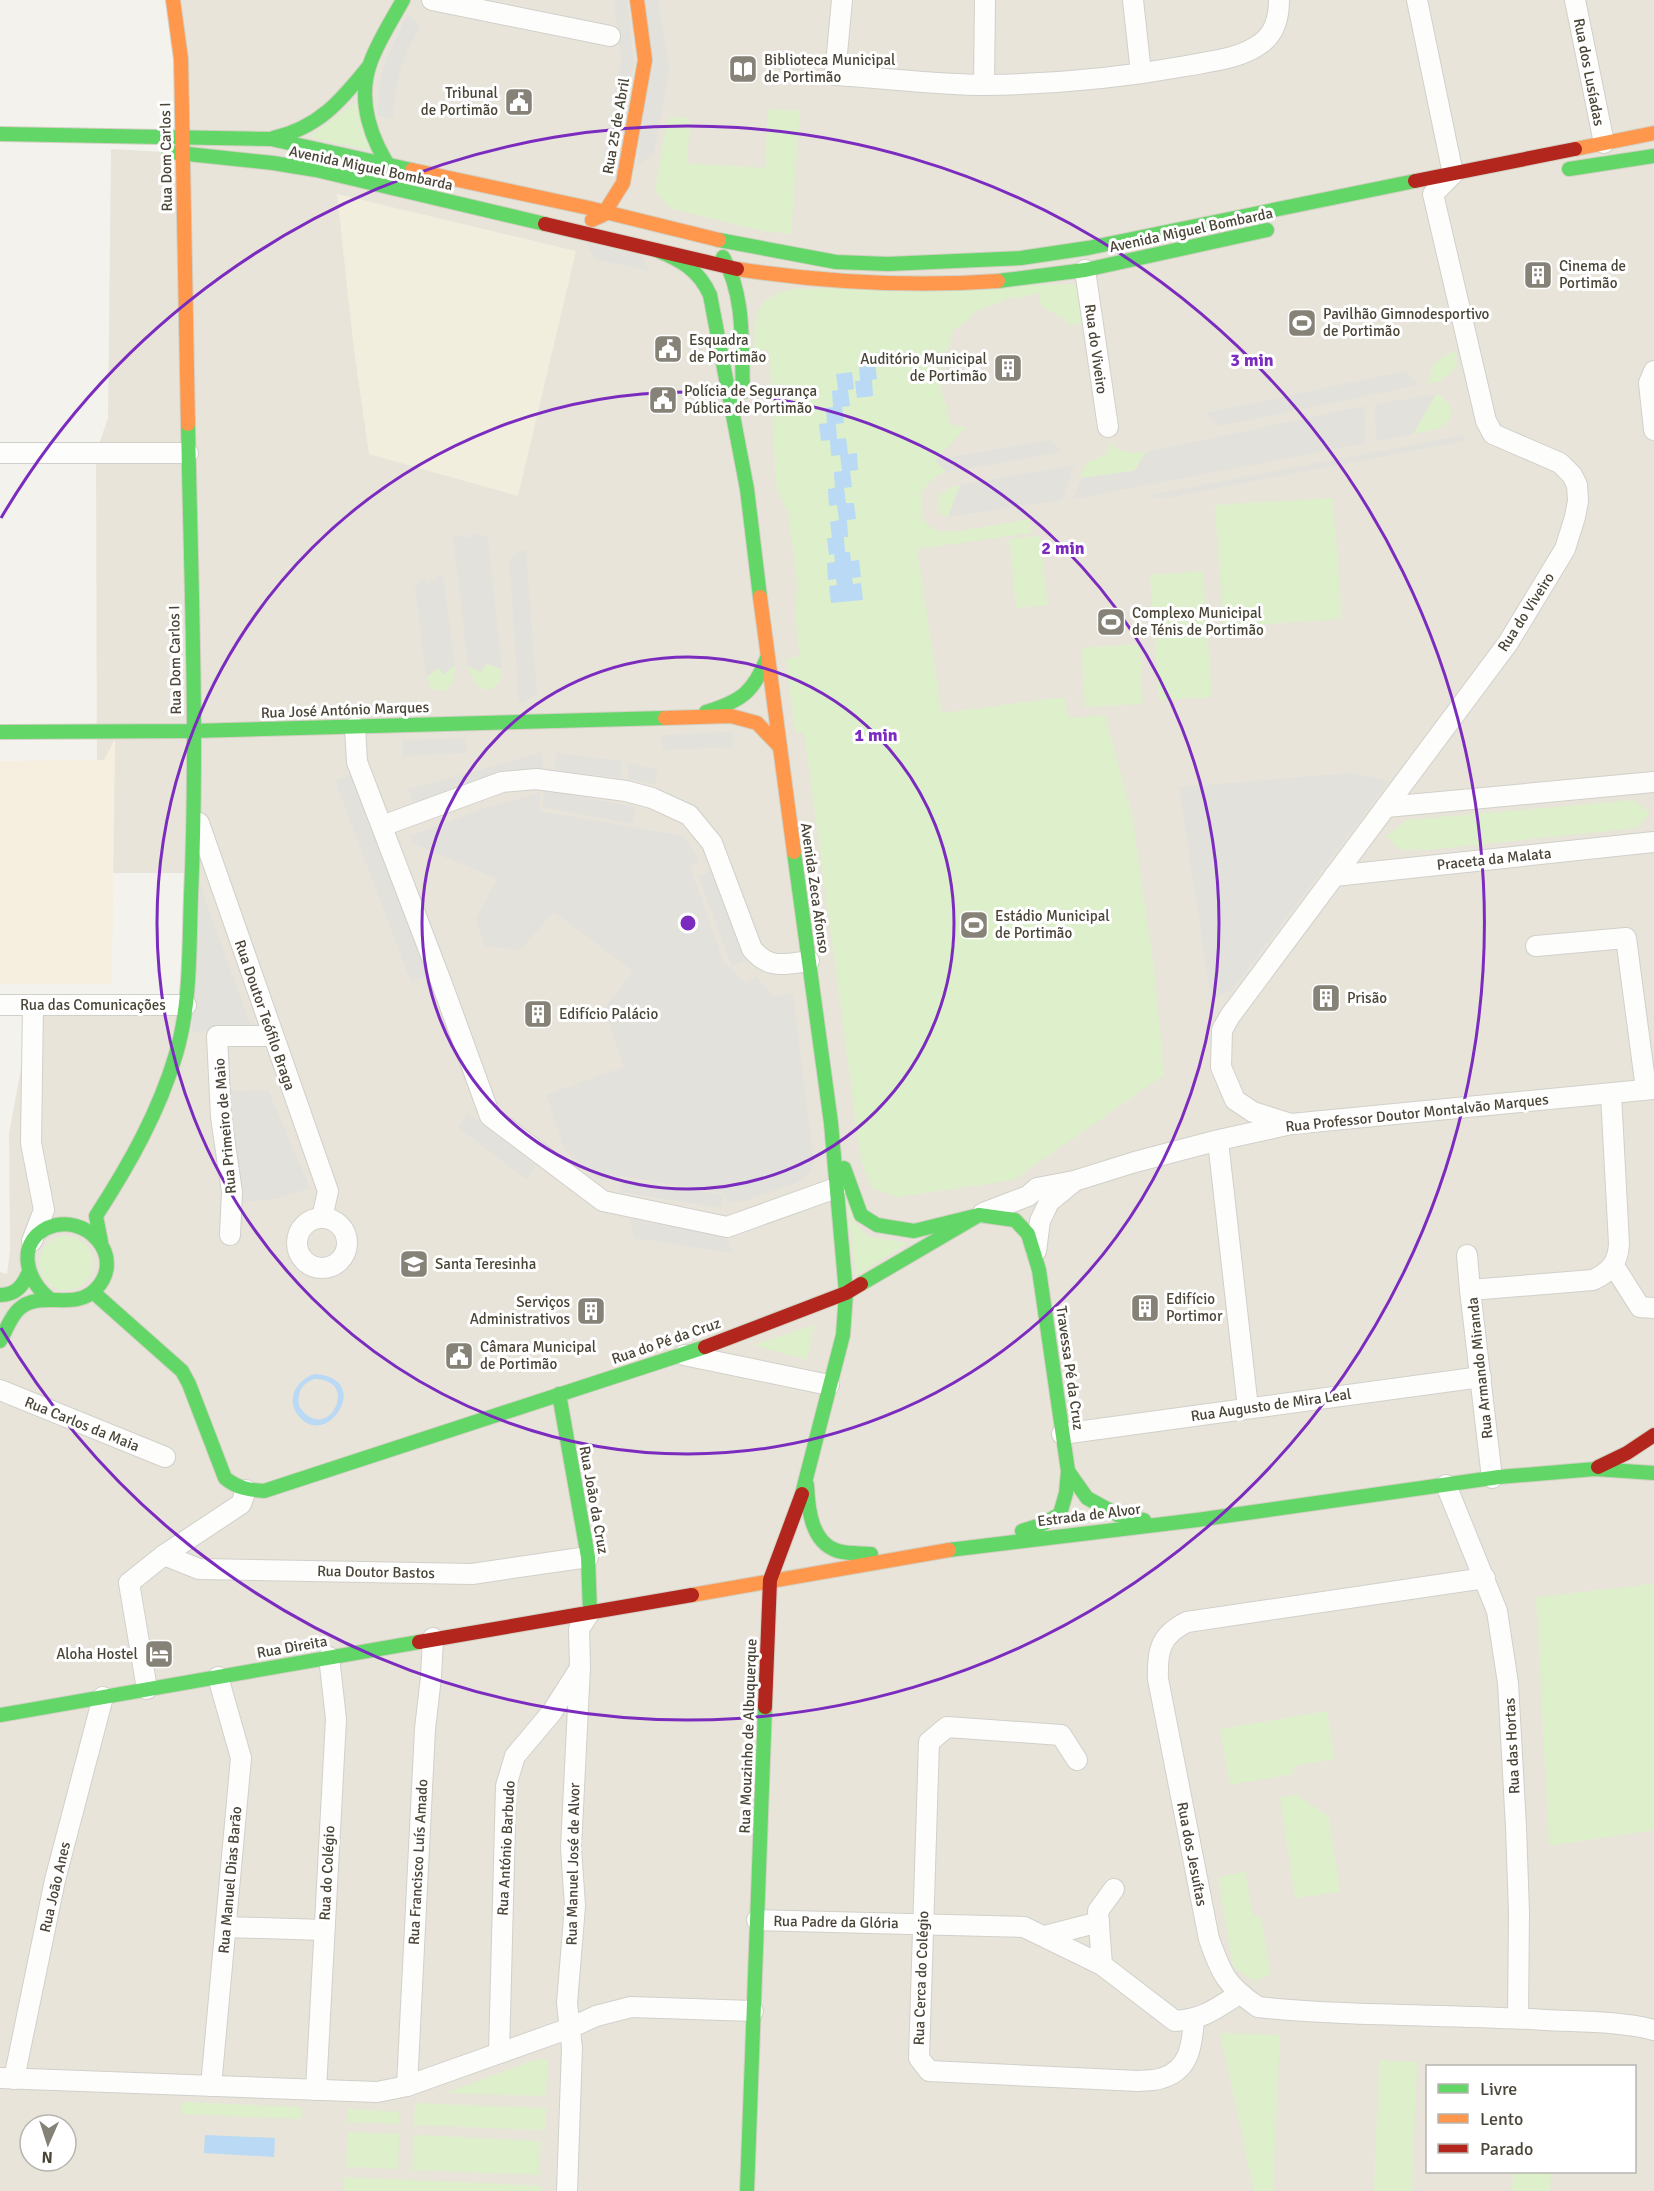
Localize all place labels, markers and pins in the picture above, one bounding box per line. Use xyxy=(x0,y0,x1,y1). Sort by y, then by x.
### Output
place label: Biblioteca Municipal de Portimão xyxy=(764,51,896,86)
library icon: Biblioteca Municipal de Portimão xyxy=(727,53,759,85)
place label: Tribunal de Portimão xyxy=(421,84,498,119)
public building icon: Tribunal de Portimão xyxy=(503,86,535,118)
place label: Cinema de Portimão xyxy=(1559,257,1626,292)
building icon: Cinema de Portimão xyxy=(1522,259,1554,291)
place label: Pavilhão Gimnodesportivo de Portimão xyxy=(1323,305,1490,340)
sports icon: Pavilhão Gimnodesportivo de Portimão xyxy=(1286,307,1318,339)
place label: Esquadra de Portimão xyxy=(689,331,766,366)
public building icon: Esquadra de Portimão xyxy=(652,333,684,365)
place label: Auditório Municipal de Portimão xyxy=(860,350,987,385)
building icon: Auditório Municipal de Portimão xyxy=(992,352,1024,384)
place label: Polícia de Segurança Pública de Portimão xyxy=(684,382,817,417)
public building icon: Polícia de Segurança Pública de Portimão xyxy=(647,384,679,416)
place label: Complexo Municipal de Ténis de Portimão xyxy=(1132,604,1264,639)
sports icon: Complexo Municipal de Ténis de Portimão xyxy=(1095,606,1127,638)
place label: Estádio Municipal de Portimão xyxy=(995,907,1110,942)
sports icon: Estádio Municipal de Portimão xyxy=(958,909,990,941)
centre of rings xyxy=(678,913,698,933)
building icon: Prisão xyxy=(1310,982,1342,1014)
place label: Prisão xyxy=(1347,989,1387,1007)
building icon: Edifício Palácio xyxy=(522,998,554,1030)
place label: Edifício Palácio xyxy=(559,1005,658,1023)
school or university icon: Santa Teresinha xyxy=(398,1248,430,1280)
place label: Santa Teresinha xyxy=(435,1255,536,1273)
place label: Edifício Portimor xyxy=(1166,1290,1223,1325)
building icon: Edifício Portimor xyxy=(1129,1292,1161,1324)
place label: Serviços Administrativos xyxy=(470,1293,570,1328)
building icon: Serviços Administrativos xyxy=(575,1295,607,1327)
place label: Câmara Municipal de Portimão xyxy=(480,1338,596,1373)
public building icon: Câmara Municipal de Portimão xyxy=(443,1340,475,1372)
hotel icon: Aloha Hostel xyxy=(143,1638,175,1670)
place label: Aloha Hostel xyxy=(56,1645,138,1663)

